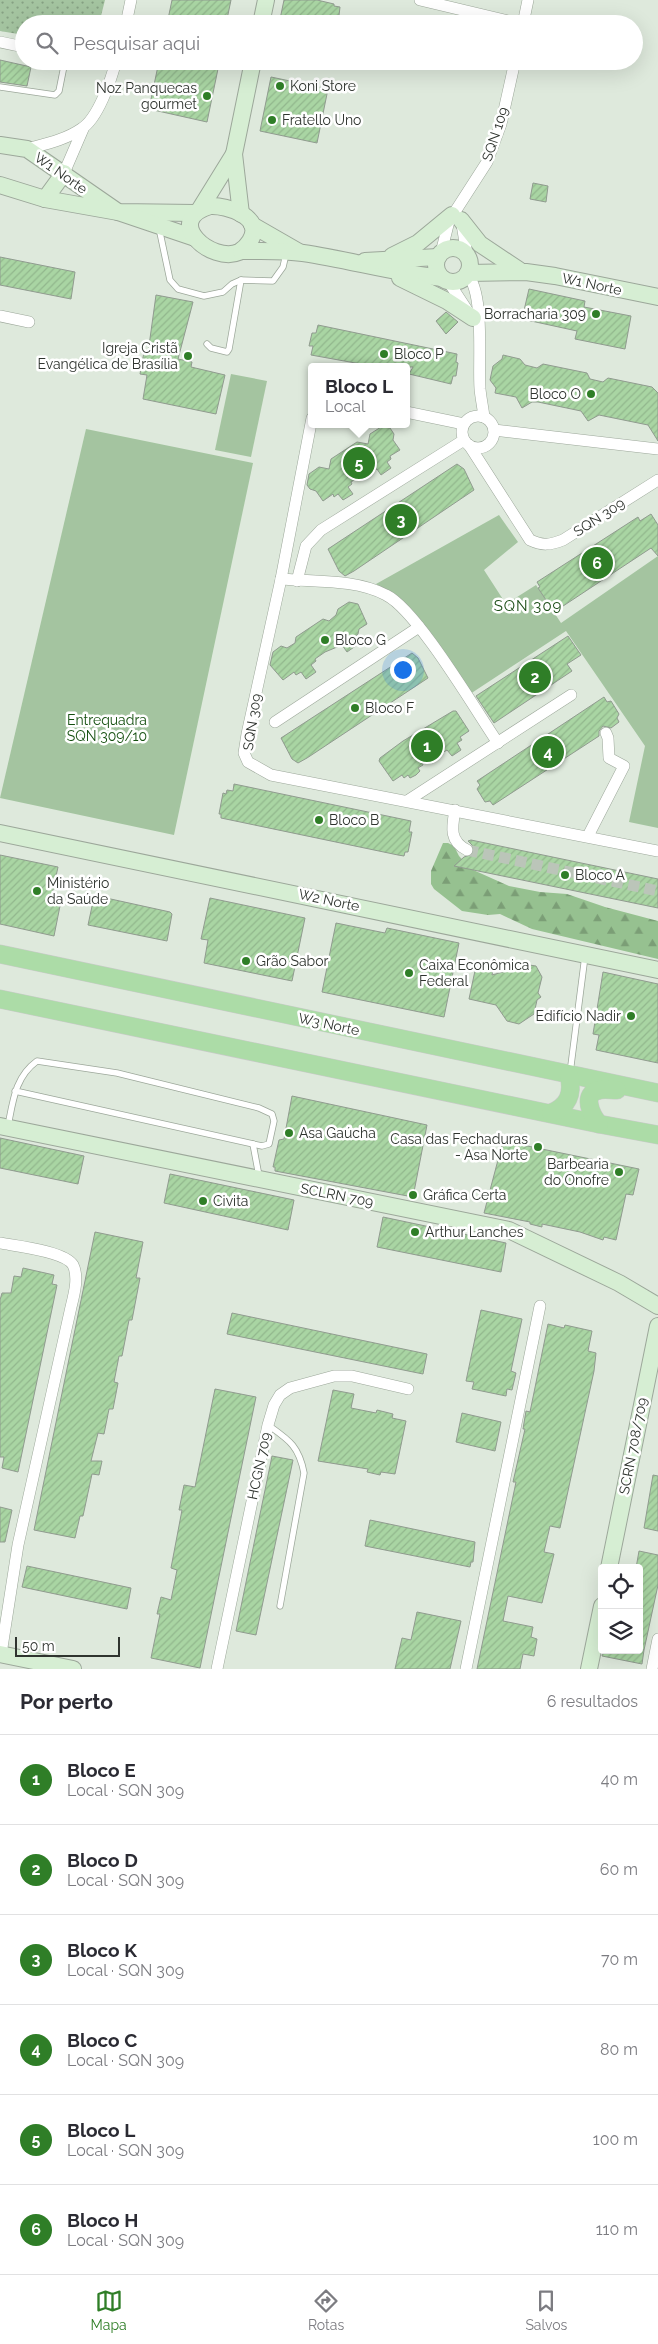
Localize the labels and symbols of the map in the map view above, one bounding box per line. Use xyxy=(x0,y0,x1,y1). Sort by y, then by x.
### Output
place label: Koni Store xyxy=(290,78,356,94)
place label: Noz Panquecas gourmet xyxy=(96,80,197,112)
marker: Koni Store xyxy=(274,80,286,92)
marker: Noz Panquecas gourmet xyxy=(201,90,213,102)
street label: SQN 109 xyxy=(479,105,511,163)
place label: Fratello Uno xyxy=(282,112,361,128)
marker: Fratello Uno xyxy=(266,114,278,126)
street label: W1 Norte xyxy=(32,149,90,197)
street label: W1 Norte xyxy=(561,270,623,298)
place label: Borracharia 309 xyxy=(484,306,586,322)
marker: Borracharia 309 xyxy=(590,308,602,320)
place label: Igreja Cristã Evangélica de Brasília xyxy=(37,340,178,372)
place label: Bloco P xyxy=(394,346,444,362)
marker: Bloco P xyxy=(378,348,390,360)
marker: Igreja Cristã Evangélica de Brasília xyxy=(182,350,194,362)
place label: Bloco O xyxy=(530,386,581,402)
marker: Bloco O xyxy=(585,388,597,400)
pin: 5 xyxy=(343,444,375,482)
street label: SQN 309 xyxy=(570,495,628,539)
pin: 3 xyxy=(385,501,417,539)
pin: 6 xyxy=(581,544,613,582)
district label: SQN 309 xyxy=(494,597,562,615)
place label: Bloco G xyxy=(335,632,386,648)
marker: Bloco G xyxy=(319,634,331,646)
your location xyxy=(390,657,416,683)
pin: 2 xyxy=(519,658,551,696)
street label: SQN 309 xyxy=(240,692,264,752)
place label: Bloco F xyxy=(365,700,414,716)
marker: Bloco F xyxy=(349,702,361,714)
park label: Entrequadra SQN 309/10 xyxy=(67,712,147,744)
pin: 1 xyxy=(411,727,443,765)
pin: 4 xyxy=(532,733,564,771)
place label: Bloco B xyxy=(329,812,379,828)
marker: Bloco B xyxy=(313,814,325,826)
place label: Bloco A xyxy=(575,867,626,883)
marker: Bloco A xyxy=(559,869,571,881)
place label: Ministério da Saúde xyxy=(47,875,109,907)
marker: Ministério da Saúde xyxy=(31,885,43,897)
street label: W2 Norte xyxy=(297,886,361,914)
place label: Grão Sabor xyxy=(256,953,329,969)
marker: Grão Sabor xyxy=(240,955,252,967)
place label: Caixa Econômica Federal xyxy=(419,957,529,989)
marker: Caixa Econômica Federal xyxy=(403,967,415,979)
place label: Edifício Nadir xyxy=(536,1008,621,1024)
street label: W3 Norte xyxy=(297,1010,361,1038)
marker: Edifício Nadir xyxy=(625,1010,637,1022)
place label: Asa Gaúcha xyxy=(299,1125,376,1141)
marker: Asa Gaúcha xyxy=(283,1127,295,1139)
place label: Casa das Fechaduras - Asa Norte xyxy=(390,1131,528,1163)
marker: Casa das Fechaduras - Asa Norte xyxy=(532,1141,544,1153)
place label: Barbearia do Onofre xyxy=(544,1156,609,1188)
marker: Barbearia do Onofre xyxy=(613,1166,625,1178)
street label: SCLRN 709 xyxy=(299,1180,375,1210)
place label: Gráfica Certa xyxy=(423,1187,506,1203)
marker: Gráfica Certa xyxy=(407,1189,419,1201)
place label: Civita xyxy=(213,1193,249,1209)
marker: Civita xyxy=(197,1195,209,1207)
place label: Arthur Lanches xyxy=(425,1224,524,1240)
marker: Arthur Lanches xyxy=(409,1226,421,1238)
street label: SCRN 708/709 xyxy=(616,1396,650,1496)
street label: HCGN 709 xyxy=(244,1431,274,1501)
scale bar xyxy=(15,1634,120,1657)

